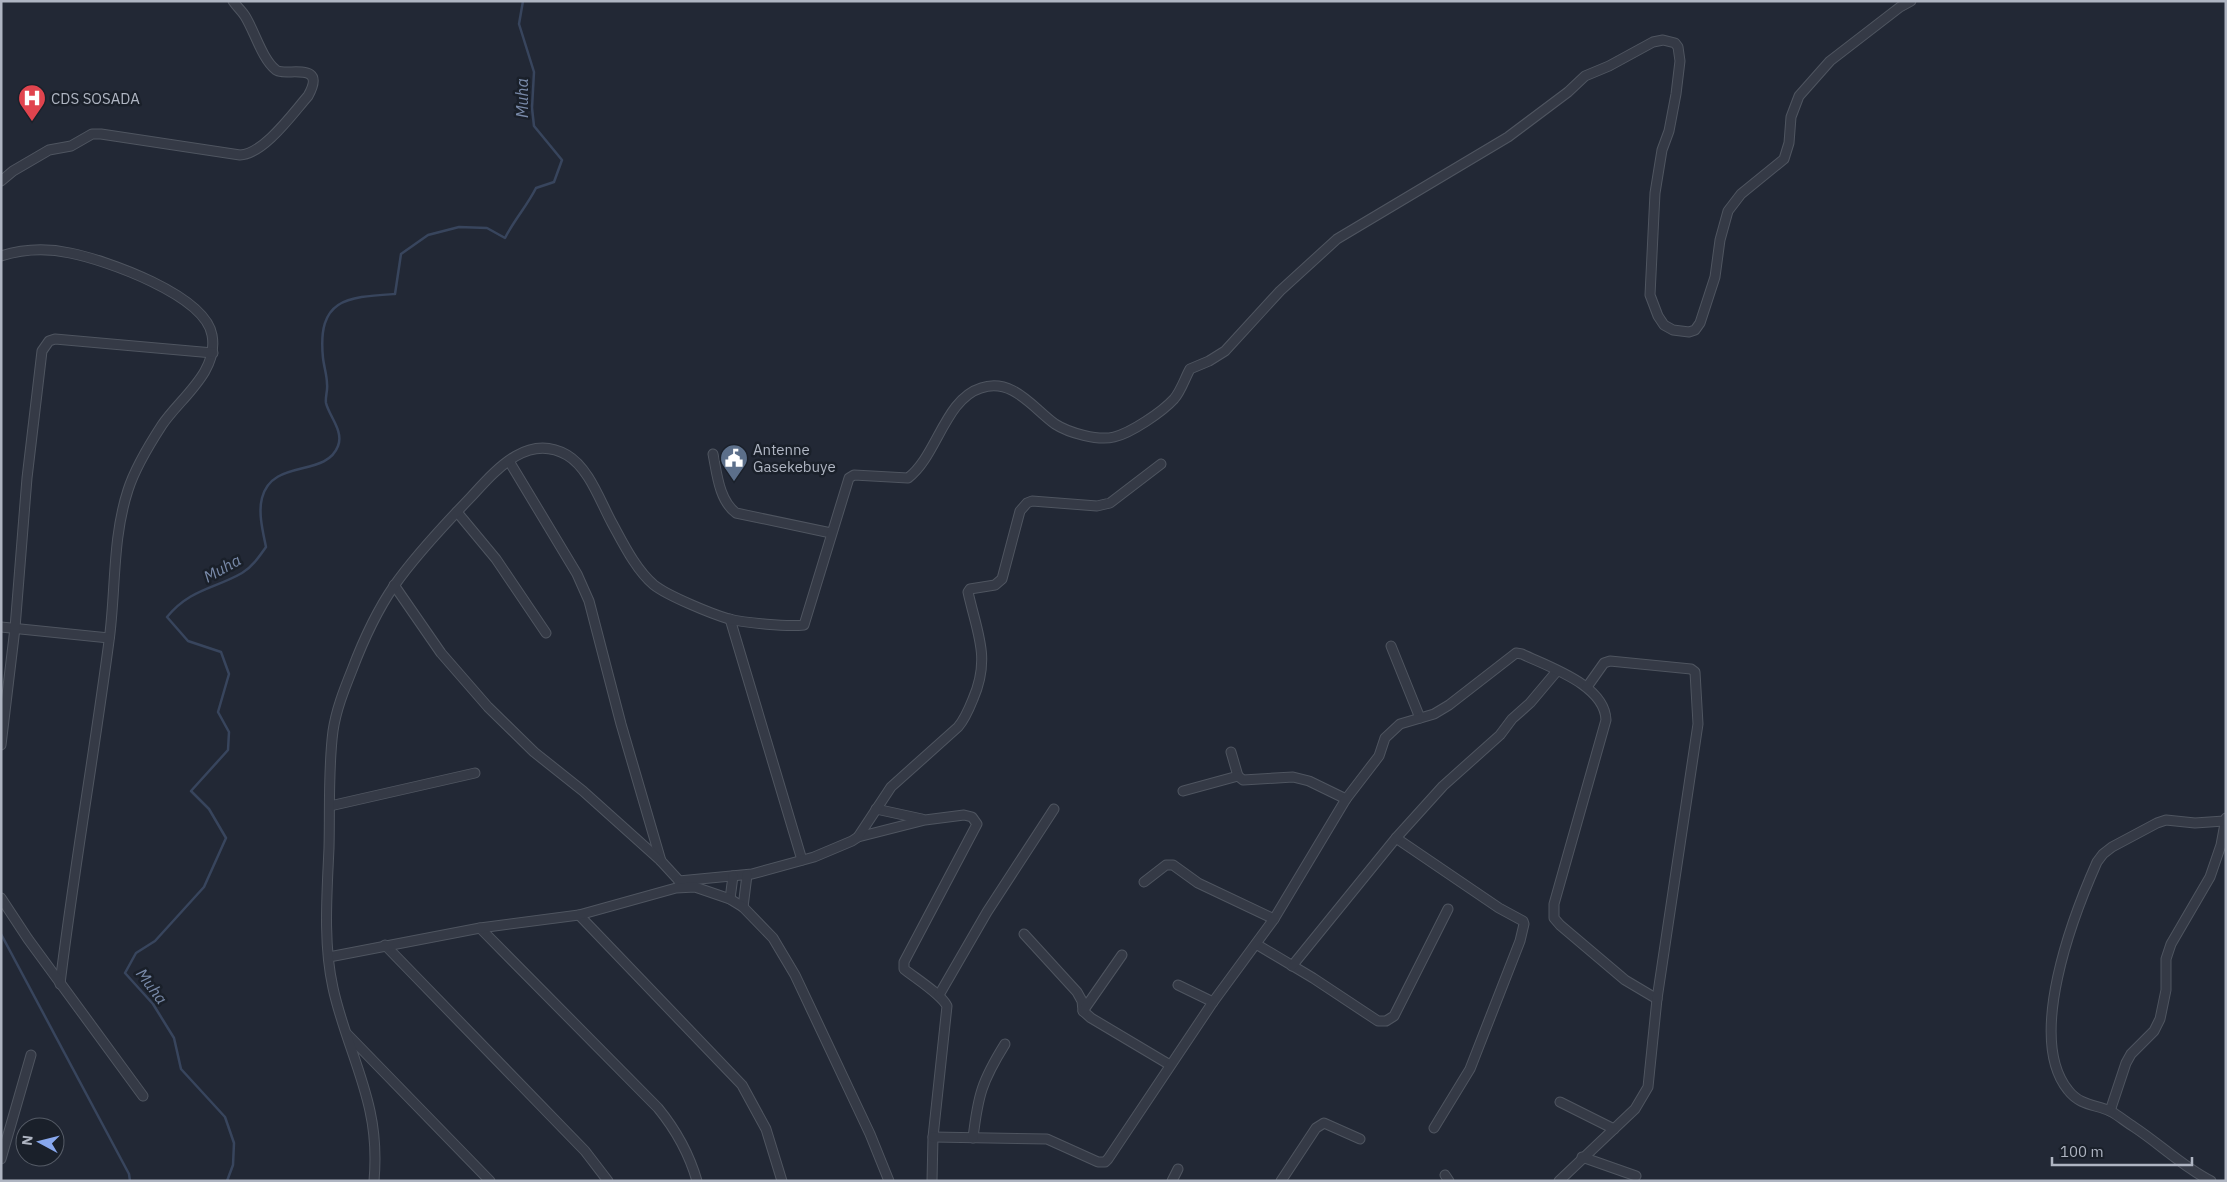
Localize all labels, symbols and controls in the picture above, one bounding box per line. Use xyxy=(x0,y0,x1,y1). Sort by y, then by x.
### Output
water label: Muha xyxy=(512,78,532,118)
hospital icon: CDS SOSADA xyxy=(17,83,47,122)
place label: CDS SOSADA xyxy=(51,89,140,108)
place label: Antenne Gasekebuye xyxy=(753,440,836,476)
public building icon: Antenne Gasekebuye xyxy=(719,443,749,482)
water label: Muha xyxy=(200,550,244,586)
water label: Muha xyxy=(132,964,172,1008)
north arrow xyxy=(15,1117,65,1167)
text: N xyxy=(18,1134,37,1147)
scale bar xyxy=(2052,1134,2192,1166)
text: 100 m xyxy=(2060,1142,2104,1161)

